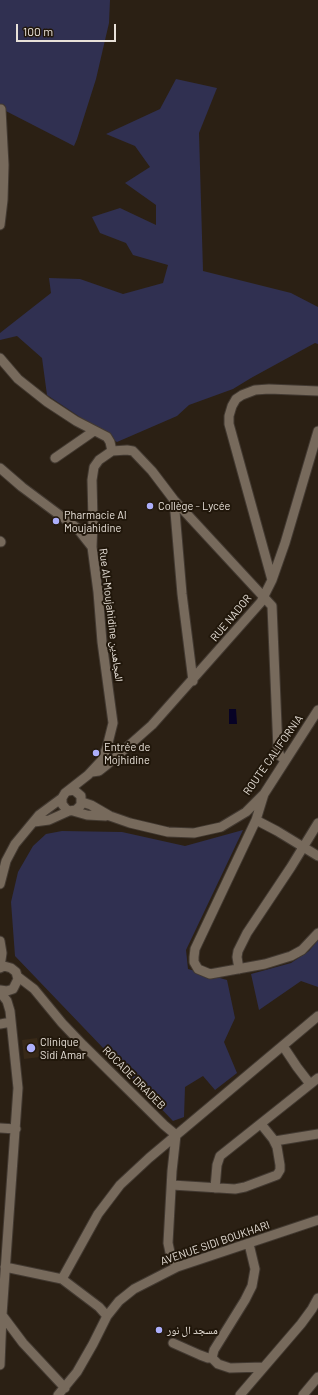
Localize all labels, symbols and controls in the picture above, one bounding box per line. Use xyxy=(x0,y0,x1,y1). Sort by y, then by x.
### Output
scale bar xyxy=(18,16,118,42)
text: 100 m xyxy=(23,24,53,38)
place label: Collège - Lycée xyxy=(158,499,230,513)
marker: Collège - Lycée xyxy=(145,501,155,511)
place label: Pharmacie Al Moujahidine xyxy=(64,508,127,534)
marker: Pharmacie Al Moujahidine xyxy=(51,516,61,526)
street label: Rue Al-Moujahidine المجاهدين xyxy=(96,548,126,682)
street label: RUE NADOR xyxy=(208,592,254,644)
street label: ROUTE CALIFORNIA xyxy=(240,712,306,798)
place label: Entrée de Mojhidine xyxy=(104,740,150,766)
marker: Entrée de Mojhidine xyxy=(91,748,101,758)
place label: Clinique Sidi Amar xyxy=(40,1035,86,1061)
marker: Clinique Sidi Amar xyxy=(25,1042,37,1054)
street label: ROCADE DRADEB xyxy=(100,1044,168,1112)
street label: AVENUE SIDI BOUKHARI xyxy=(159,1218,271,1268)
place label: مسجد ال نور xyxy=(167,1323,218,1337)
marker: مسجد ال نور xyxy=(154,1325,164,1335)

